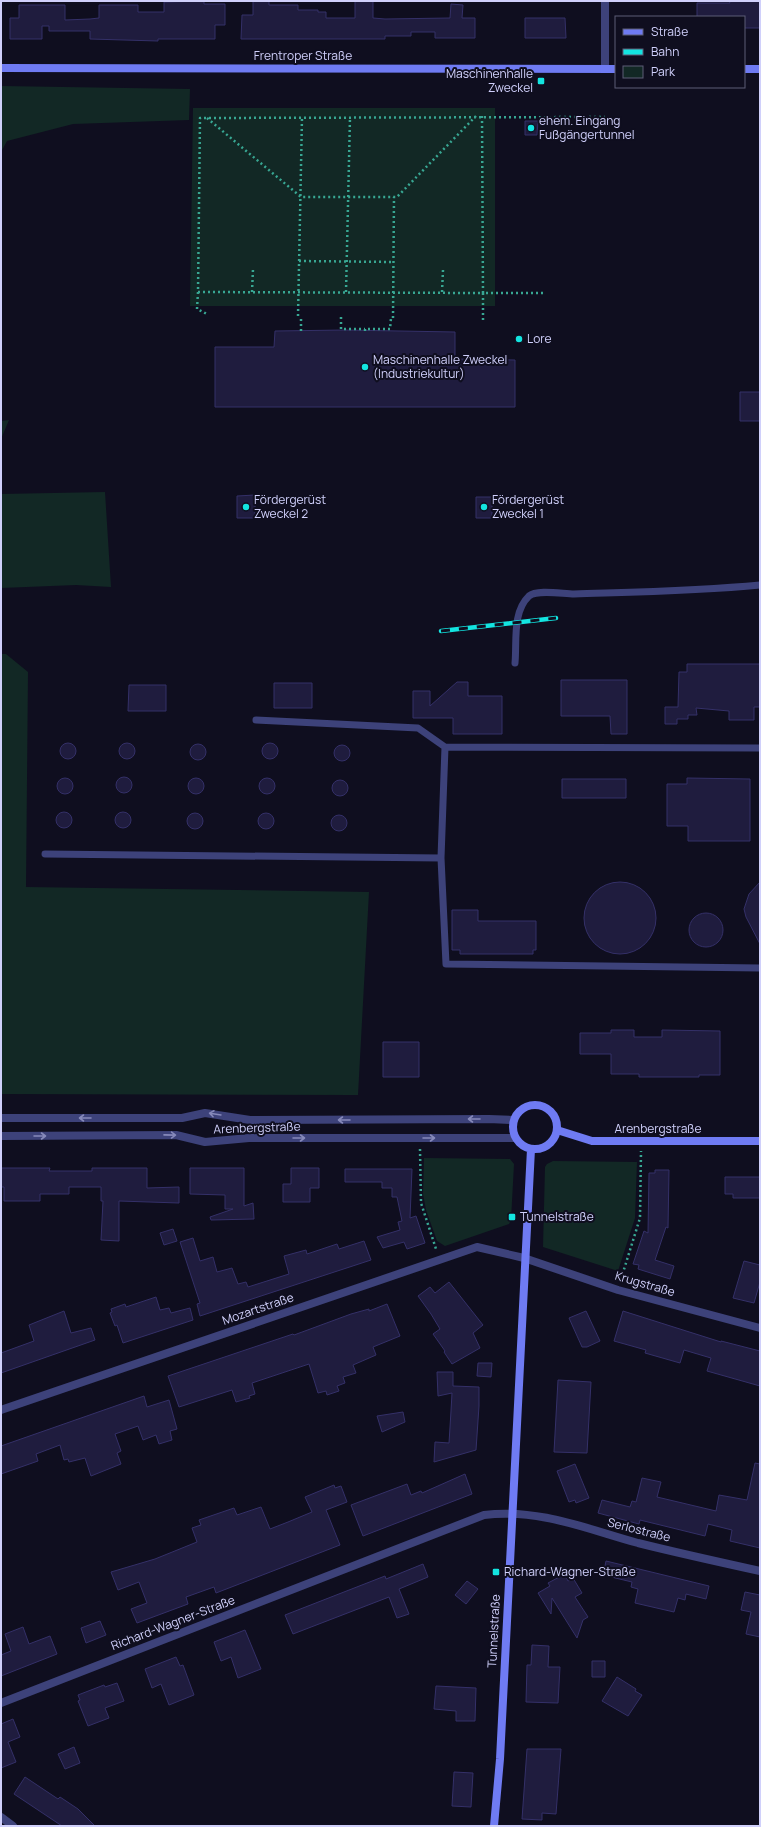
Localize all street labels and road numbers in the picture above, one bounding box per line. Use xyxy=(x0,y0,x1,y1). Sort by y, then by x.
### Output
street label: Frentroper Straße xyxy=(254,47,352,64)
street label: Arenbergstraße xyxy=(213,1117,301,1138)
street label: Arenbergstraße xyxy=(614,1120,702,1137)
street label: Krugstraße xyxy=(613,1267,677,1300)
street label: Mozartstraße xyxy=(220,1288,296,1329)
street label: Serlostraße xyxy=(606,1513,673,1546)
street label: Richard-Wagner-Straße xyxy=(108,1591,237,1654)
street label: Tunnelstraße xyxy=(483,1594,504,1668)

